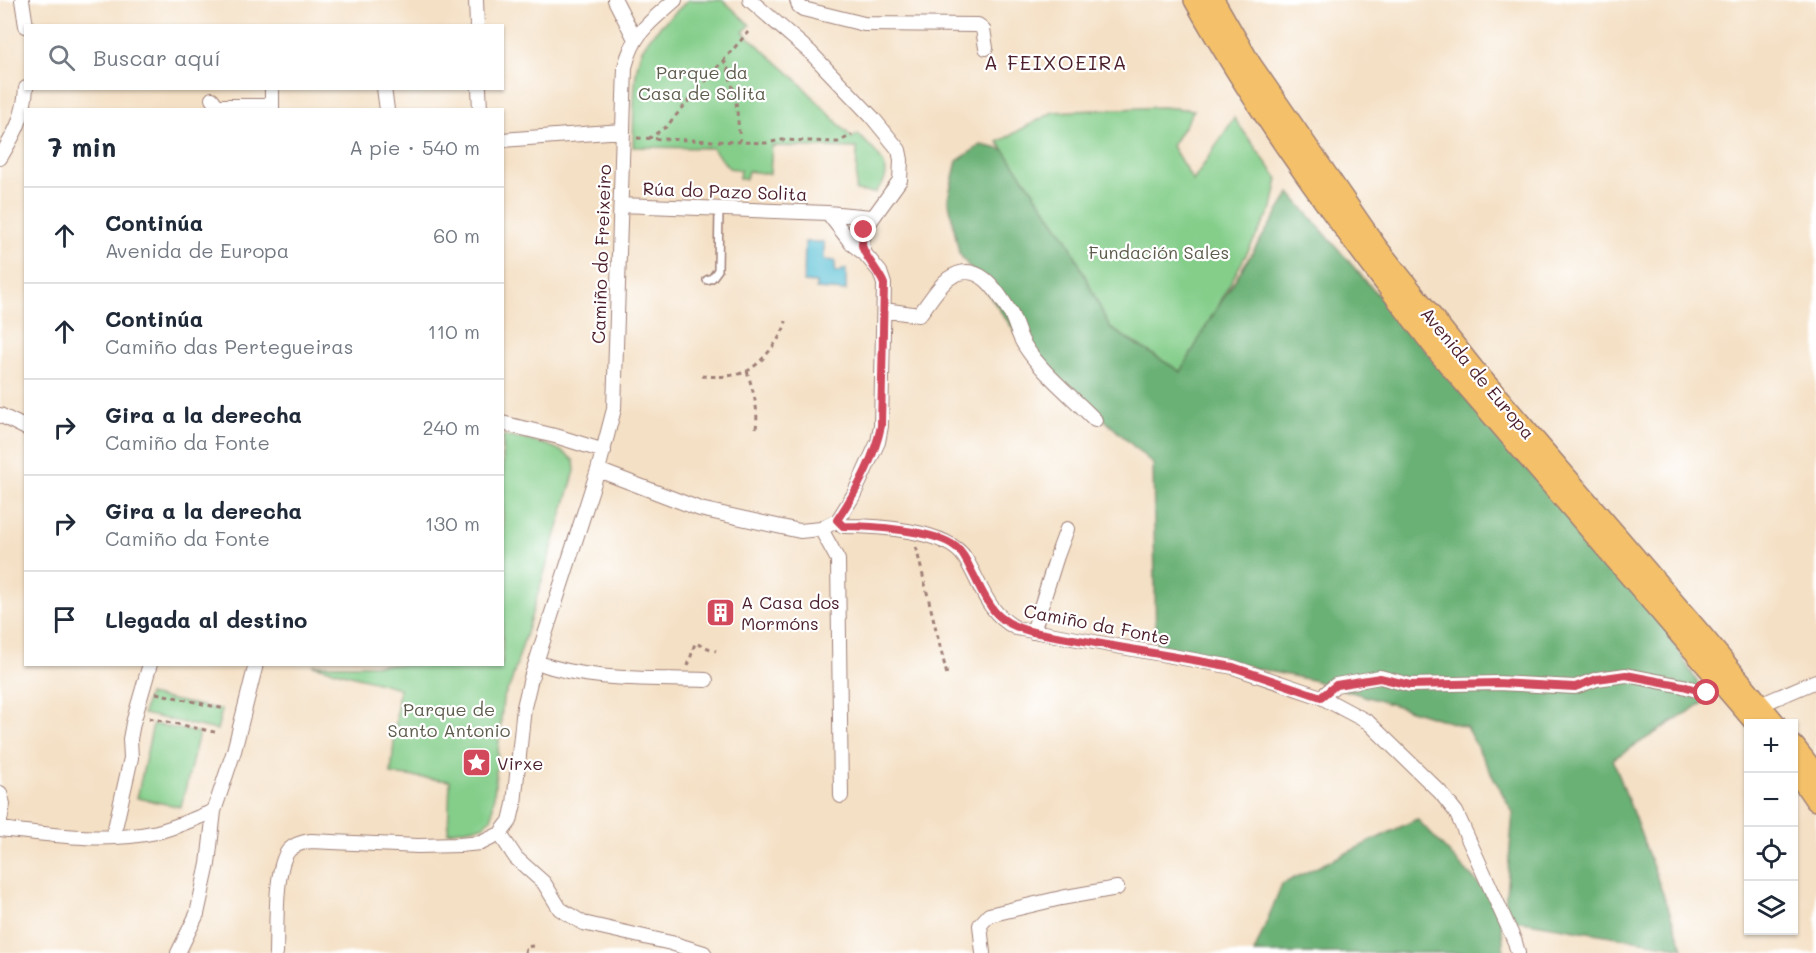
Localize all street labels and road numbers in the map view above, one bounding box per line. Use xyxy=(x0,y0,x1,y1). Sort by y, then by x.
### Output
street label: Camiño do Freixeiro xyxy=(586,164,616,344)
street label: Rúa do Pazo Solita xyxy=(642,176,808,206)
street label: Avenida de Europa xyxy=(1416,302,1540,444)
street label: Camiño da Fonte xyxy=(1022,598,1172,650)

